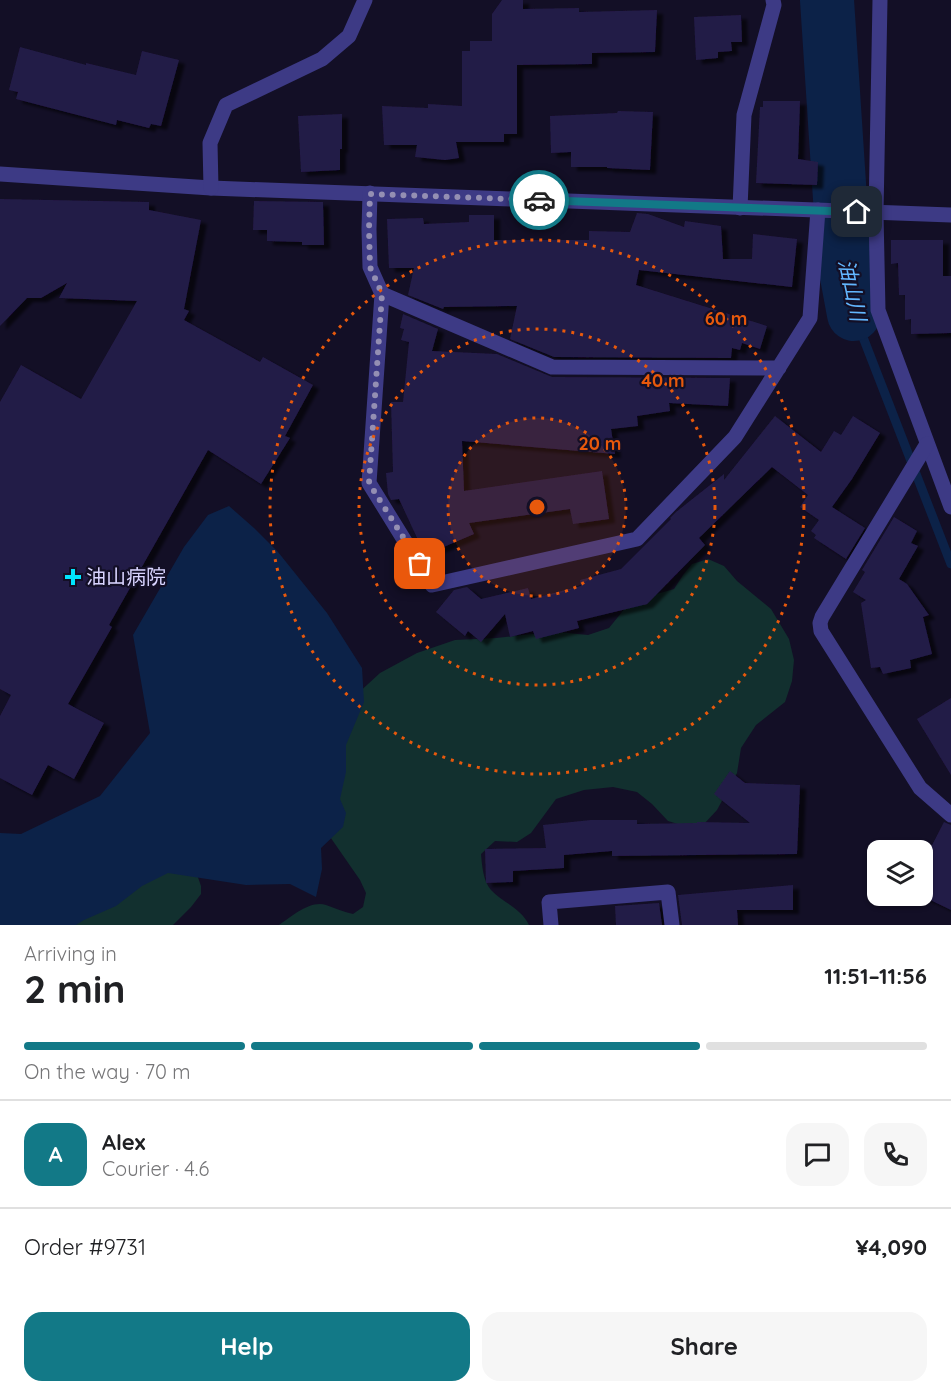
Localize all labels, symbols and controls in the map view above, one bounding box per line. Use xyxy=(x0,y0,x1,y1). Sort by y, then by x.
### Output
courier xyxy=(509,170,569,230)
icon: car xyxy=(523,184,556,217)
pin xyxy=(831,186,882,237)
icon: home xyxy=(840,195,873,228)
water label: 油山川 xyxy=(834,256,873,325)
text: 60 m xyxy=(705,307,747,330)
text: 40 m xyxy=(641,369,685,392)
text: 20 m xyxy=(579,432,621,455)
centre of rings xyxy=(527,497,547,517)
pin xyxy=(394,538,445,589)
icon: bag xyxy=(403,547,436,580)
place label: 油山病院 xyxy=(86,564,166,589)
marker: 油山病院 xyxy=(64,568,82,586)
map controls xyxy=(867,840,933,906)
button: layers xyxy=(867,840,933,906)
text: Arriving in xyxy=(24,941,117,966)
text: 11:51–11:56 xyxy=(824,962,927,990)
text: 2 min xyxy=(24,964,126,1013)
text: On the way · 70 m xyxy=(24,1059,191,1084)
button: chat xyxy=(786,1123,849,1186)
button: phone xyxy=(864,1123,927,1186)
text: Alex xyxy=(102,1128,145,1156)
text: A xyxy=(48,1140,63,1168)
text: Courier · 4.6 xyxy=(102,1156,209,1181)
text: Order #9731 xyxy=(24,1233,146,1261)
text: ¥4,090 xyxy=(855,1233,927,1261)
button: Help xyxy=(24,1312,470,1381)
button: Share xyxy=(482,1312,927,1381)

